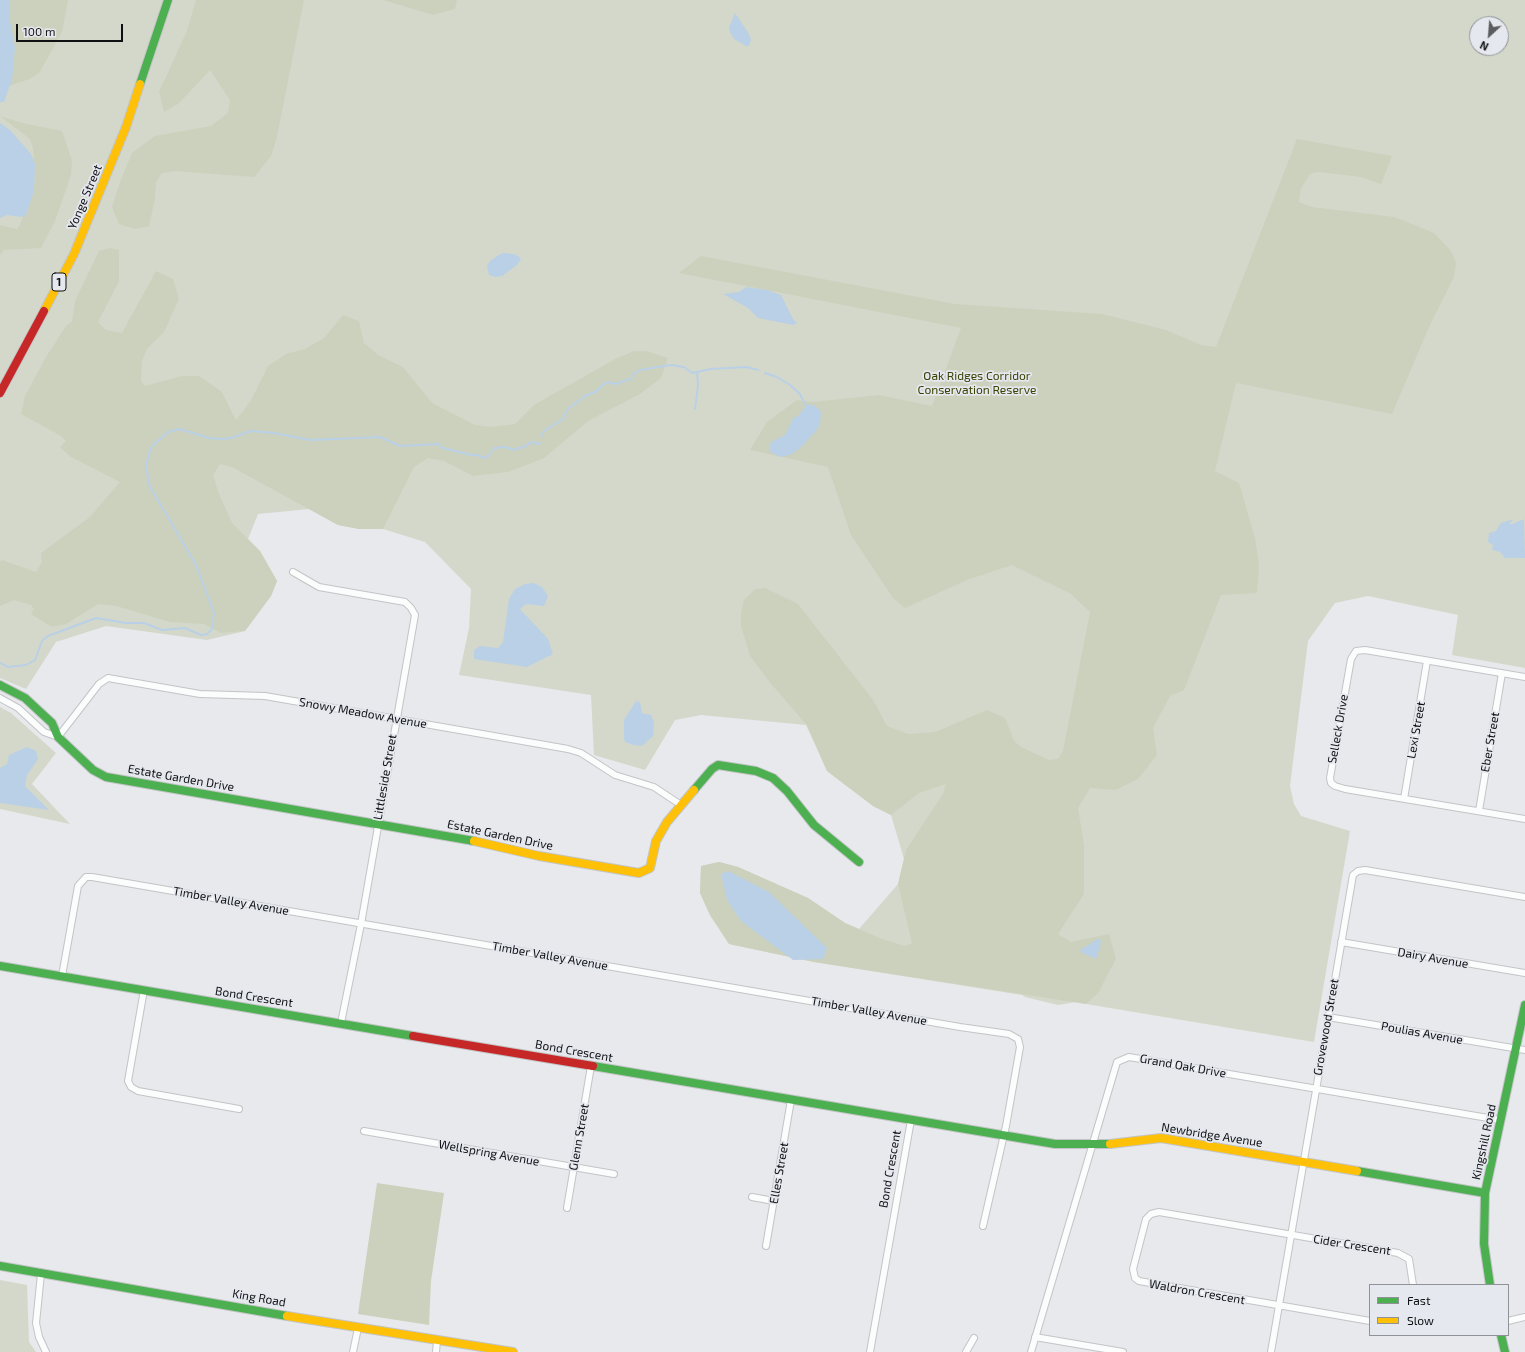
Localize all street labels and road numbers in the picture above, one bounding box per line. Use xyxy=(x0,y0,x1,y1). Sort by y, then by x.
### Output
street label: Yonge Street xyxy=(65,162,105,232)
road number: 1 xyxy=(52,273,66,291)
street label: Selleck Drive xyxy=(1325,693,1351,765)
street label: Snowy Meadow Avenue xyxy=(298,695,428,731)
street label: Lexi Street xyxy=(1404,700,1428,760)
street label: Eber Street xyxy=(1478,711,1502,773)
street label: Littleside Street xyxy=(370,733,400,821)
street label: Estate Garden Drive xyxy=(127,762,235,794)
street label: Estate Garden Drive xyxy=(446,817,554,853)
street label: Timber Valley Avenue xyxy=(172,884,290,918)
street label: Timber Valley Avenue xyxy=(491,939,609,973)
street label: Dairy Avenue xyxy=(1397,945,1469,971)
street label: Grovewood Street xyxy=(1310,977,1342,1077)
street label: Bond Crescent xyxy=(214,984,294,1010)
street label: Timber Valley Avenue xyxy=(810,994,928,1028)
street label: Poulias Avenue xyxy=(1380,1019,1464,1047)
street label: Bond Crescent xyxy=(534,1037,614,1065)
street label: Grand Oak Drive xyxy=(1139,1051,1227,1081)
street label: Glenn Street xyxy=(566,1103,592,1171)
street label: Kingshill Road xyxy=(1469,1103,1499,1181)
street label: Newbridge Avenue xyxy=(1160,1120,1264,1150)
street label: Bond Crescent xyxy=(876,1129,904,1209)
street label: Wellspring Avenue xyxy=(437,1137,541,1169)
street label: Elles Street xyxy=(766,1141,792,1205)
street label: Cider Crescent xyxy=(1312,1232,1392,1258)
street label: Waldron Crescent xyxy=(1148,1276,1246,1308)
street label: King Road xyxy=(231,1286,287,1310)

